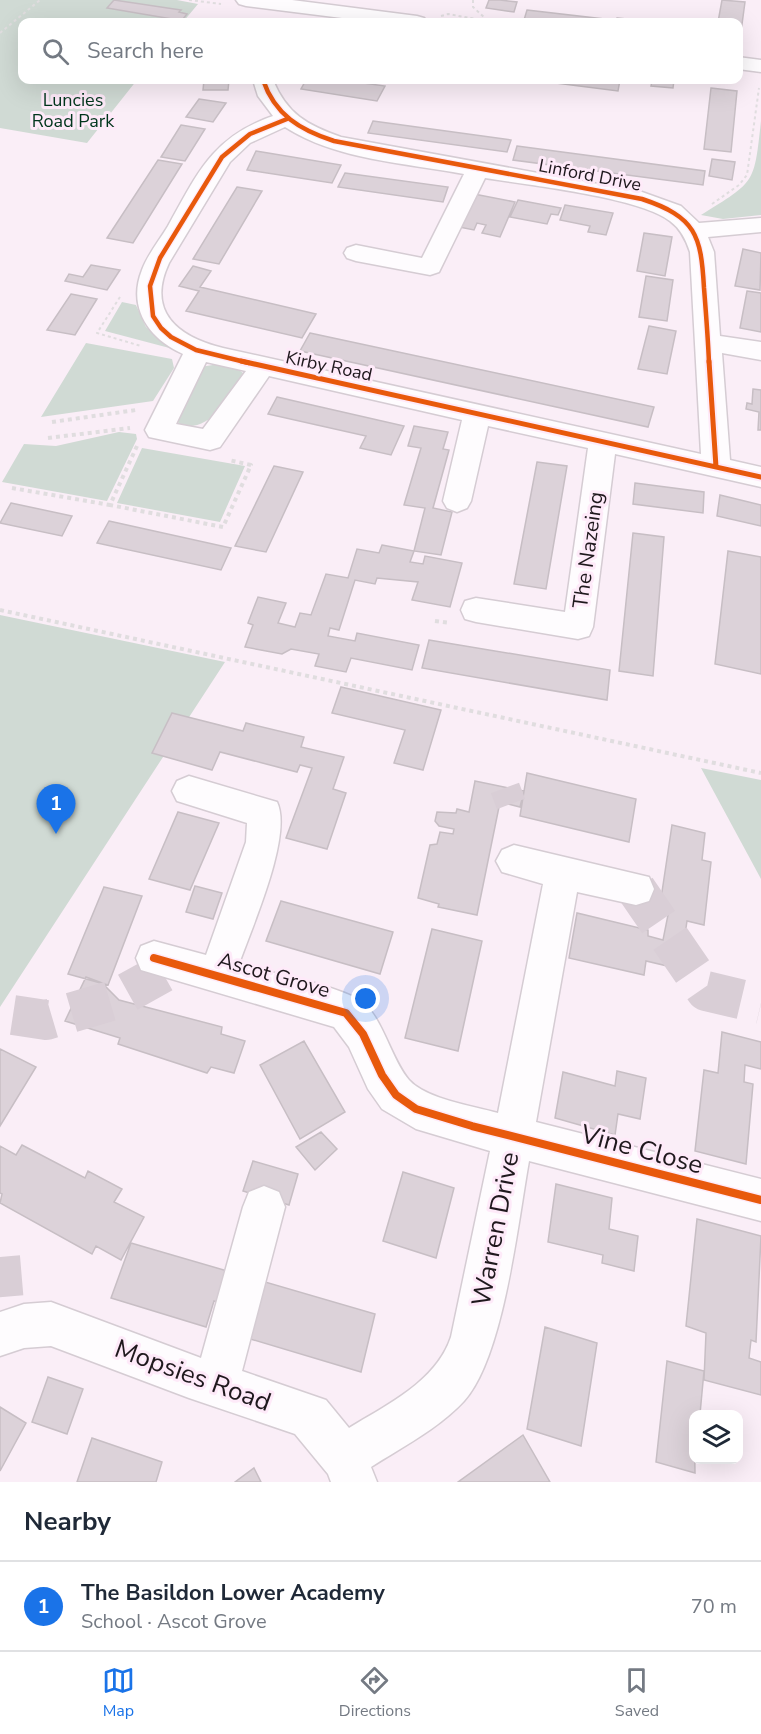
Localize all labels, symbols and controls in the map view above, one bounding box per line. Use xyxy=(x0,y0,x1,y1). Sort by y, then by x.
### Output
search box xyxy=(18,18,743,84)
icon: search xyxy=(39,35,72,68)
text: Search here xyxy=(87,36,204,66)
park label: Luncies Road Park xyxy=(32,88,115,133)
street label: Linford Drive xyxy=(537,153,643,197)
street label: Kirby Road xyxy=(283,345,375,387)
street label: The Nazeing xyxy=(566,490,610,610)
pin: 1 xyxy=(36,784,76,834)
street label: Ascot Grove xyxy=(215,946,333,1004)
your location xyxy=(351,984,380,1013)
street label: Vine Close xyxy=(576,1116,707,1183)
street label: Warren Drive xyxy=(463,1149,528,1309)
street label: Mopsies Road xyxy=(110,1331,276,1420)
map controls xyxy=(689,1410,743,1464)
button: layers xyxy=(689,1410,743,1464)
text: Nearby xyxy=(24,1504,111,1539)
text: The Basildon Lower Academy xyxy=(81,1578,385,1608)
text: 1 xyxy=(38,1593,50,1620)
text: 70 m xyxy=(691,1593,737,1620)
text: School · Ascot Grove xyxy=(81,1608,267,1635)
tab: Map xyxy=(102,1664,135,1722)
tab: Directions xyxy=(339,1664,411,1722)
tab: Saved xyxy=(615,1664,659,1722)

